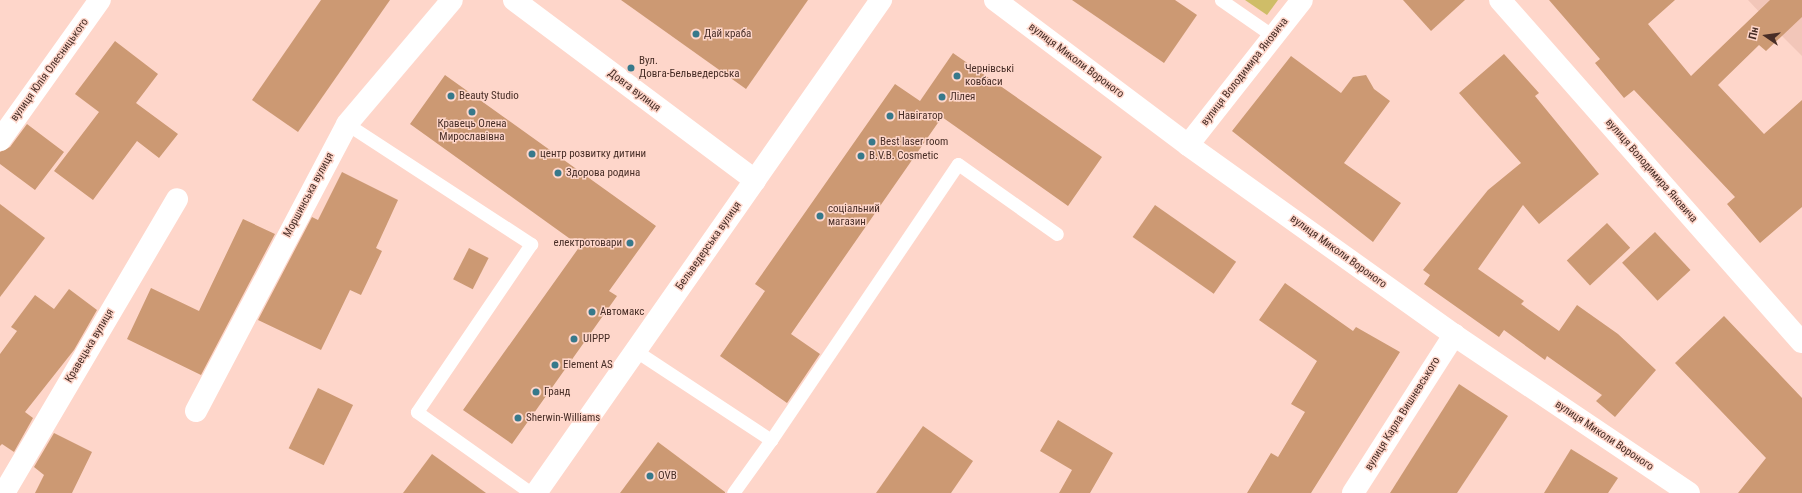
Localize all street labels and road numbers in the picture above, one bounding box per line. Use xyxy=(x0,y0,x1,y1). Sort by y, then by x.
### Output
street label: вулиця Володимира Яновича xyxy=(1199,15,1291,129)
street label: вулиця Юлія Олесницького xyxy=(8,16,92,124)
street label: вулиця Миколи Вороного xyxy=(1026,21,1126,101)
street label: Довга вулиця xyxy=(605,67,663,115)
street label: вулиця Володимира Яновича xyxy=(1602,116,1700,226)
street label: Моршинська вулиця xyxy=(281,150,337,240)
street label: Бельведерська вулиця xyxy=(674,199,744,293)
street label: вулиця Миколи Вороного xyxy=(1287,213,1389,291)
street label: Кравецька вулиця xyxy=(63,307,117,385)
street label: вулиця Карла Вишневського xyxy=(1363,355,1443,473)
street label: вулиця Миколи Вороного xyxy=(1552,398,1656,474)

